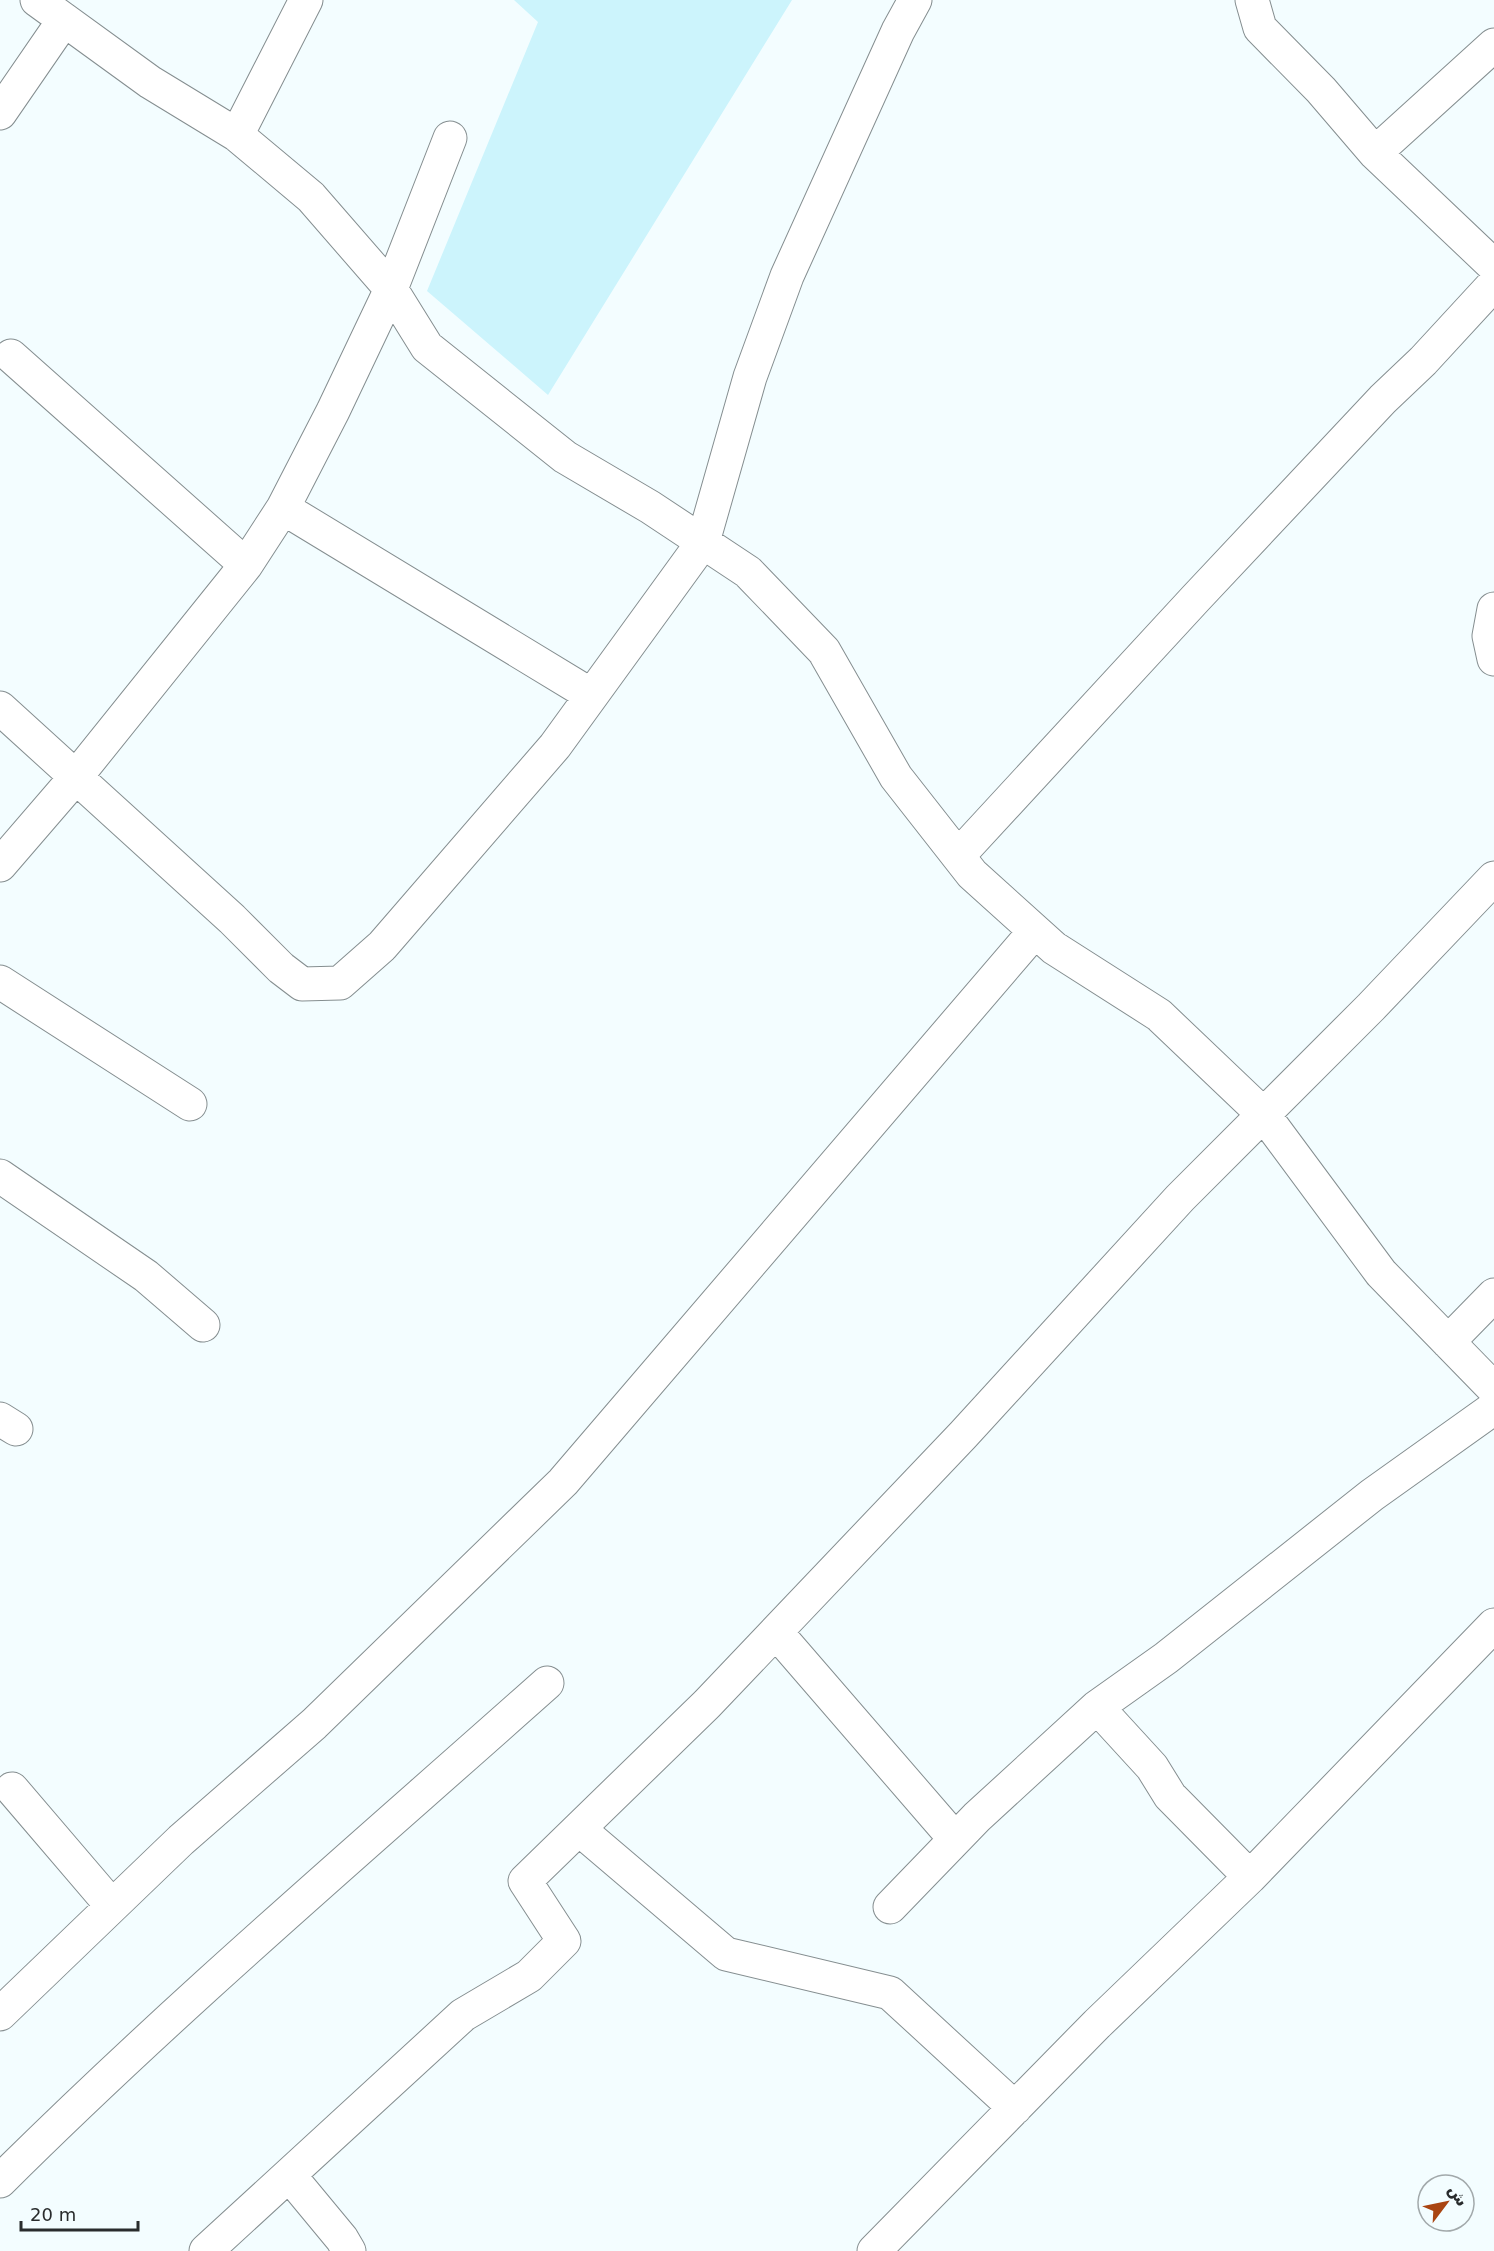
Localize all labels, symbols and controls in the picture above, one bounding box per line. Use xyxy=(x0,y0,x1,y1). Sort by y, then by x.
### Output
north arrow xyxy=(1416,2173,1476,2233)
text: ش xyxy=(1444,2181,1472,2210)
scale bar xyxy=(21,2194,138,2232)
text: 20 m xyxy=(30,2204,76,2225)

